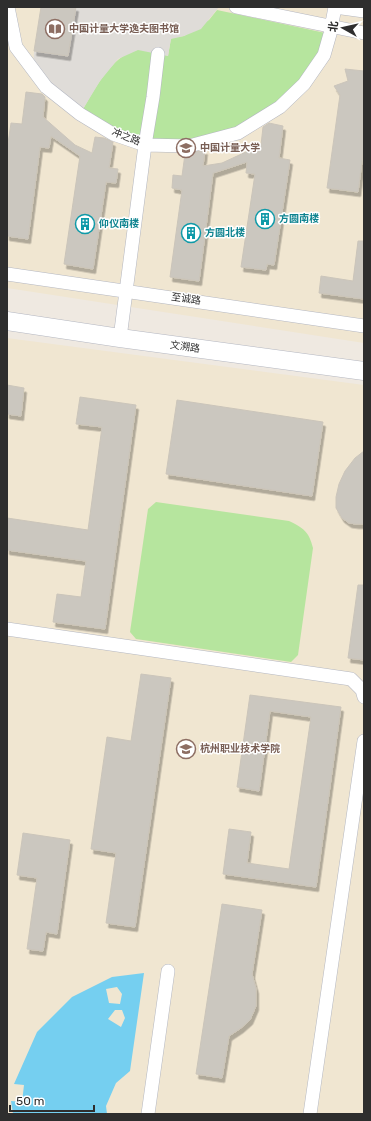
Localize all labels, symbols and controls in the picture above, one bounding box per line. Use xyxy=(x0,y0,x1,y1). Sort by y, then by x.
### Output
north arrow xyxy=(323,8,363,48)
library icon: 中国计量大学逸夫图书馆 xyxy=(44,18,66,40)
text: 北 xyxy=(326,20,341,33)
place label: 中国计量大学逸夫图书馆 xyxy=(69,23,179,35)
street label: 冲之路 xyxy=(110,126,142,148)
school or university icon: 中国计量大学 xyxy=(175,137,197,159)
place label: 中国计量大学 xyxy=(200,142,260,154)
building icon: 方圆南楼 xyxy=(254,208,276,230)
building icon: 仰仪南楼 xyxy=(74,213,96,235)
place label: 方圆南楼 xyxy=(279,213,319,225)
place label: 仰仪南楼 xyxy=(98,218,139,230)
building icon: 方圆北楼 xyxy=(180,222,202,244)
place label: 方圆北楼 xyxy=(205,227,245,239)
street label: 至诚路 xyxy=(170,291,202,307)
street label: 文溯路 xyxy=(169,339,201,355)
school or university icon: 杭州职业技术学院 xyxy=(175,738,197,760)
place label: 杭州职业技术学院 xyxy=(200,742,280,755)
scale bar xyxy=(10,1087,94,1113)
text: 50 m xyxy=(16,1094,44,1108)

